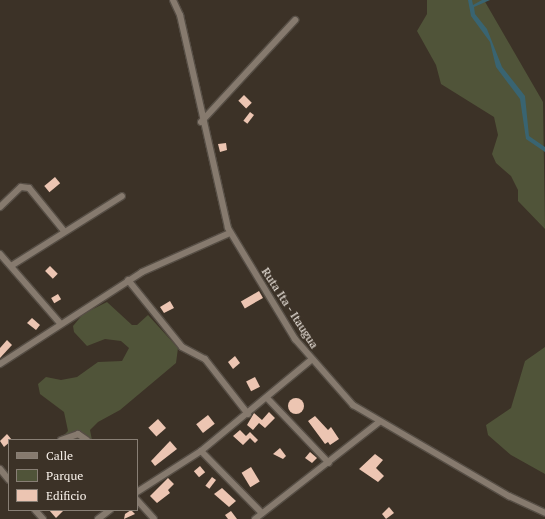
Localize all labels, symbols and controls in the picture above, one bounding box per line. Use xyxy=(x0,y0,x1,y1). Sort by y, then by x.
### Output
street label: Ruta Ita - Itaugua xyxy=(258,264,322,352)
legend xyxy=(8,439,138,511)
text: Calle xyxy=(46,448,73,463)
text: Parque xyxy=(46,468,83,483)
text: Edificio xyxy=(46,488,86,503)

